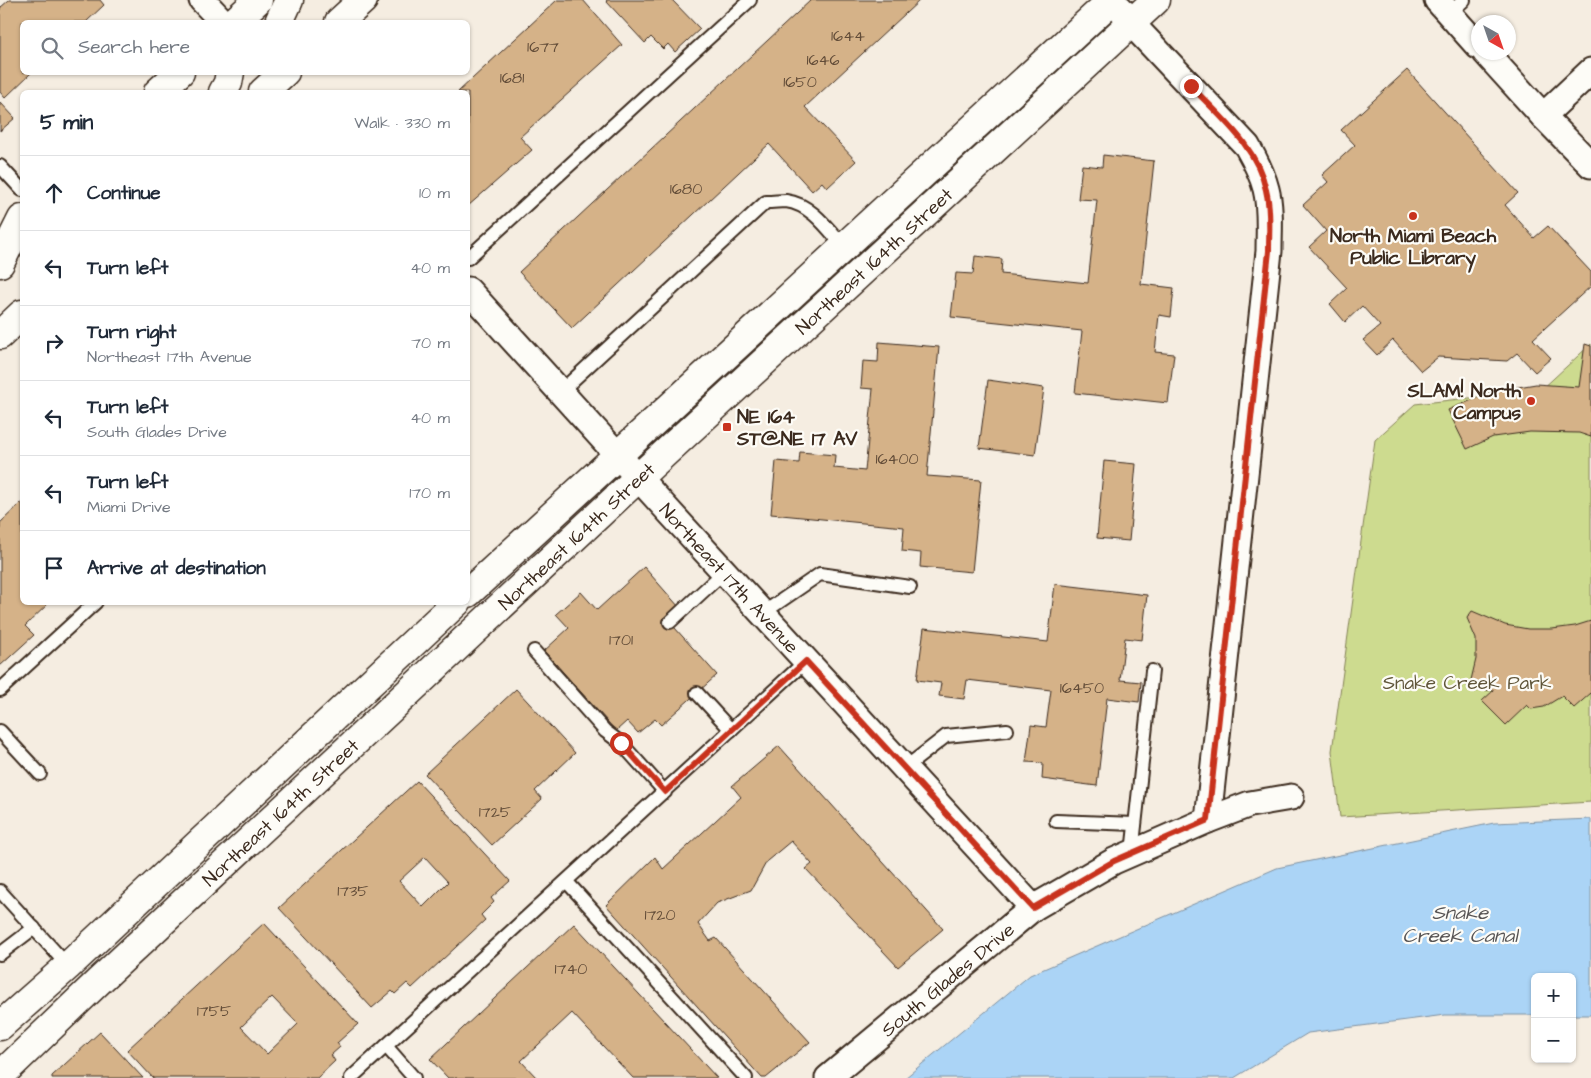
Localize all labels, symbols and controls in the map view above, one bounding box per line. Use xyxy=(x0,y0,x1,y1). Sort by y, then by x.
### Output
north arrow xyxy=(1471,15,1516,60)
search box xyxy=(20,20,470,75)
house number: 1644 xyxy=(831,25,865,47)
icon: search xyxy=(38,34,66,62)
text: Search here xyxy=(78,34,190,61)
house number: 1677 xyxy=(527,36,559,58)
house number: 1646 xyxy=(807,49,840,71)
house number: 1681 xyxy=(500,67,524,89)
house number: 1650 xyxy=(783,71,817,93)
route end xyxy=(1180,75,1203,98)
text: 5 min xyxy=(40,108,93,137)
text: Walk · 330 m xyxy=(354,112,450,134)
house number: 1680 xyxy=(670,178,702,200)
icon: ahead xyxy=(40,179,68,207)
text: Continue xyxy=(87,180,161,207)
text: 10 m xyxy=(419,182,450,204)
street label: Northeast 164th Street xyxy=(790,182,960,341)
marker: North Miami Beach Public Library xyxy=(1407,210,1419,222)
place label: North Miami Beach Public Library xyxy=(1330,223,1497,273)
icon: left xyxy=(40,254,68,282)
text: Turn left xyxy=(87,255,168,282)
text: 40 m xyxy=(410,257,450,279)
text: Turn right xyxy=(87,319,176,346)
icon: right xyxy=(40,329,68,357)
text: 70 m xyxy=(411,332,450,354)
text: Northeast 17th Avenue xyxy=(87,346,252,368)
place label: SLAM! North Campus xyxy=(1406,378,1522,427)
text: Turn left xyxy=(87,394,168,421)
marker: SLAM! North Campus xyxy=(1525,395,1537,407)
icon: left xyxy=(40,404,68,432)
place label: NE 164 ST@NE 17 AV xyxy=(736,404,858,453)
text: 40 m xyxy=(410,407,450,429)
text: South Glades Drive xyxy=(87,421,227,443)
marker: NE 164 ST@NE 17 AV xyxy=(721,421,733,433)
house number: 16400 xyxy=(875,448,919,470)
street label: Northeast 164th Street xyxy=(493,457,662,617)
text: Turn left xyxy=(87,469,168,496)
icon: left xyxy=(40,479,68,507)
text: 170 m xyxy=(409,482,450,504)
text: Miami Drive xyxy=(87,496,171,518)
street label: Northeast 17th Avenue xyxy=(653,498,805,660)
icon: arrive xyxy=(40,554,68,582)
text: Arrive at destination xyxy=(87,555,266,582)
house number: 1701 xyxy=(609,629,633,651)
park label: Snake Creek Park xyxy=(1383,670,1552,697)
house number: 16450 xyxy=(1060,677,1104,699)
route start xyxy=(610,732,633,755)
street label: Northeast 164th Street xyxy=(197,733,366,893)
house number: 1725 xyxy=(479,801,512,823)
house number: 1735 xyxy=(337,880,369,902)
water label: Snake Creek Canal xyxy=(1403,899,1520,950)
house number: 1720 xyxy=(644,904,676,926)
street label: South Glades Drive xyxy=(876,917,1021,1044)
house number: 1740 xyxy=(555,958,587,980)
map controls xyxy=(1531,973,1576,1063)
button: + xyxy=(1531,973,1576,1018)
house number: 1755 xyxy=(197,1000,232,1022)
button: − xyxy=(1531,1018,1576,1063)

